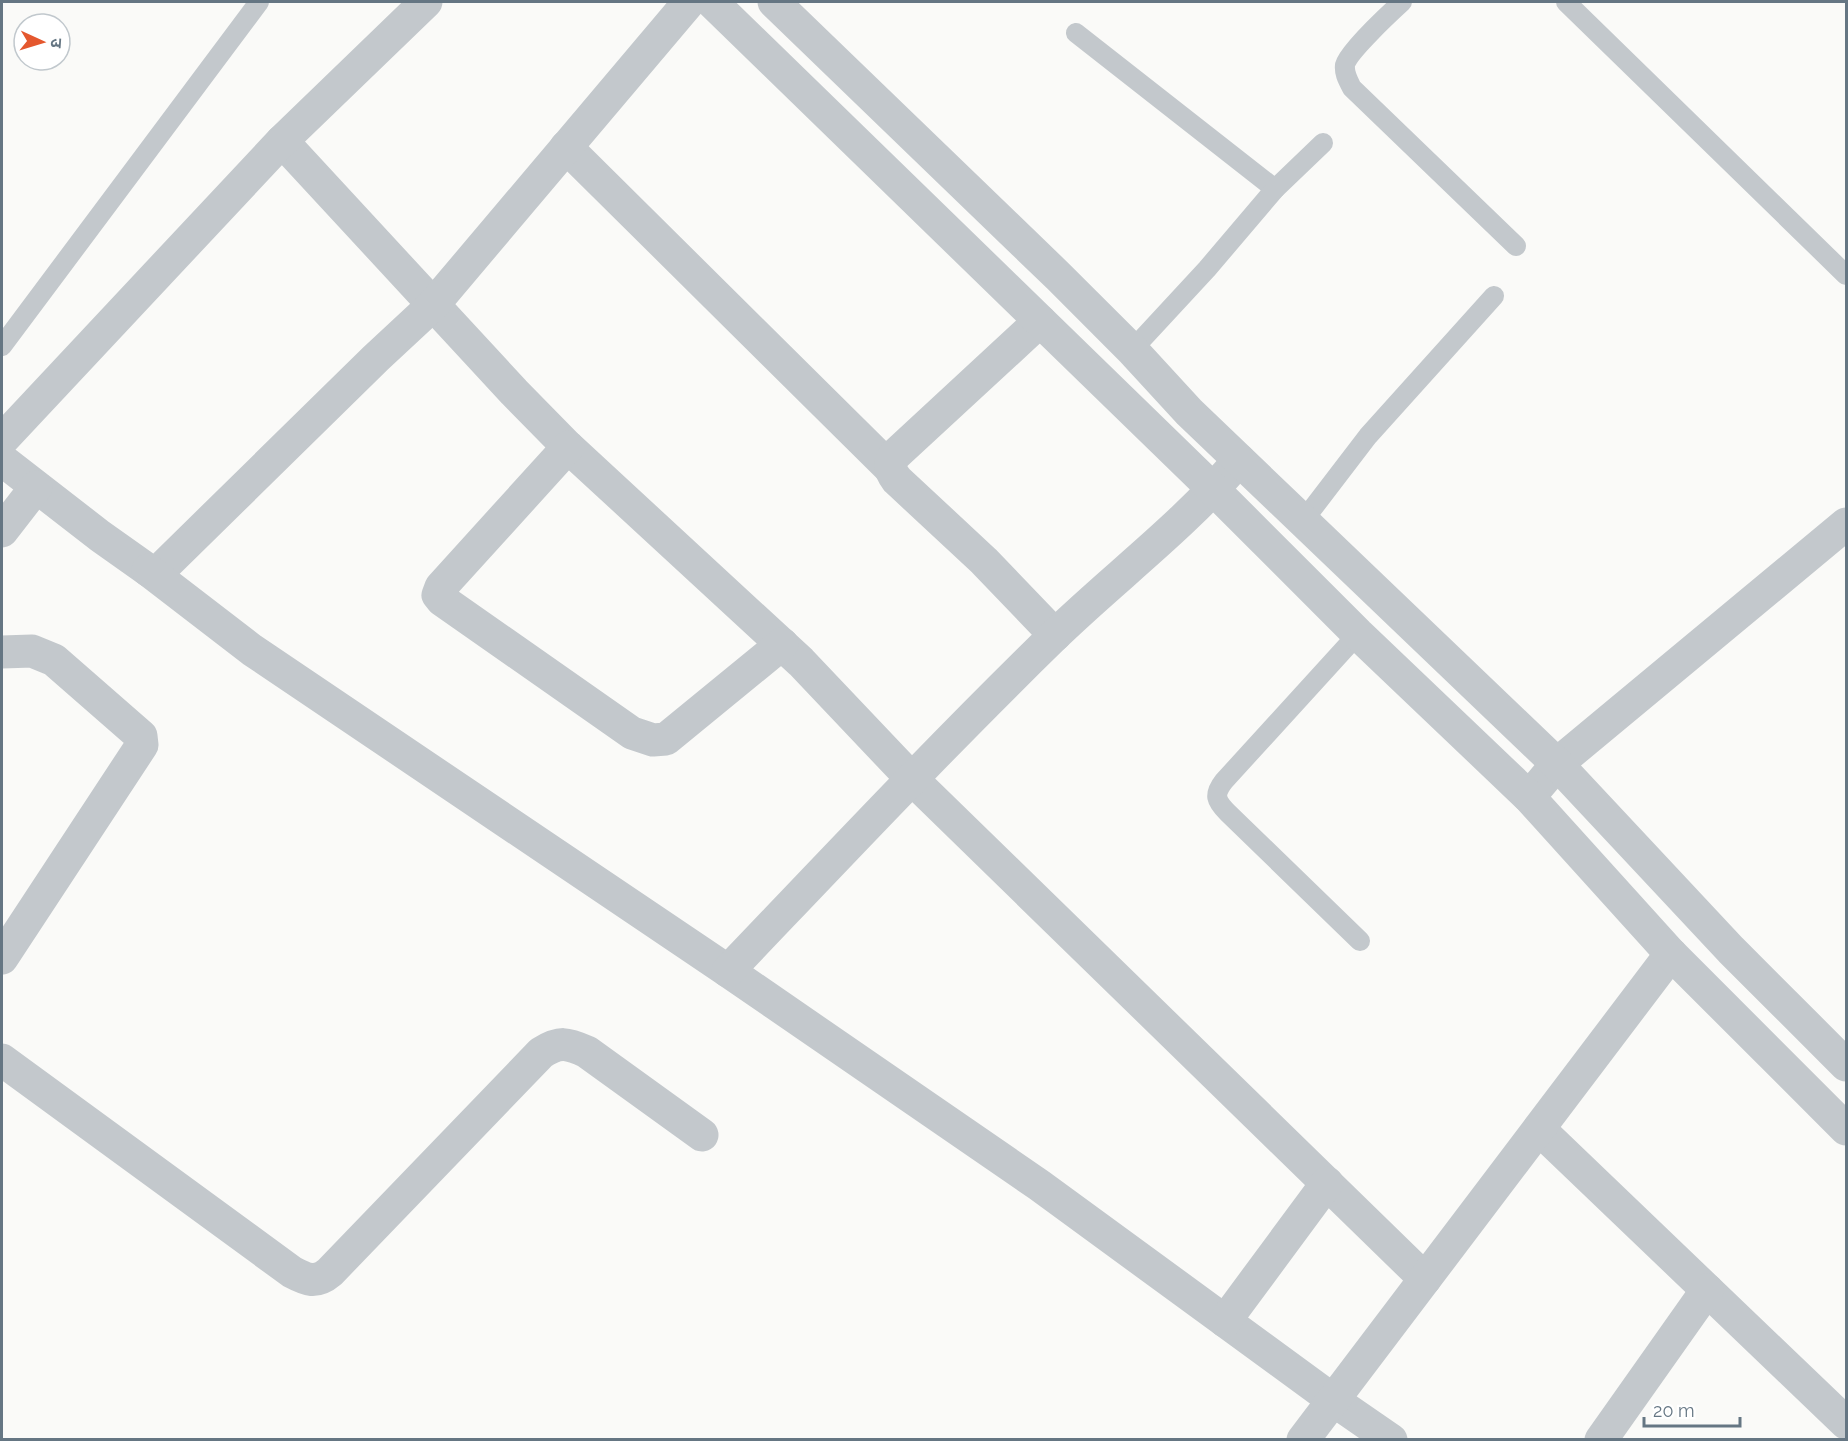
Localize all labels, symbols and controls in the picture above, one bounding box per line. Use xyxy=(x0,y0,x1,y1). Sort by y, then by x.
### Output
north arrow xyxy=(12,12,72,72)
text: उ xyxy=(47,38,66,49)
scale bar xyxy=(1644,1390,1740,1428)
text: 20 m xyxy=(1653,1400,1695,1421)

